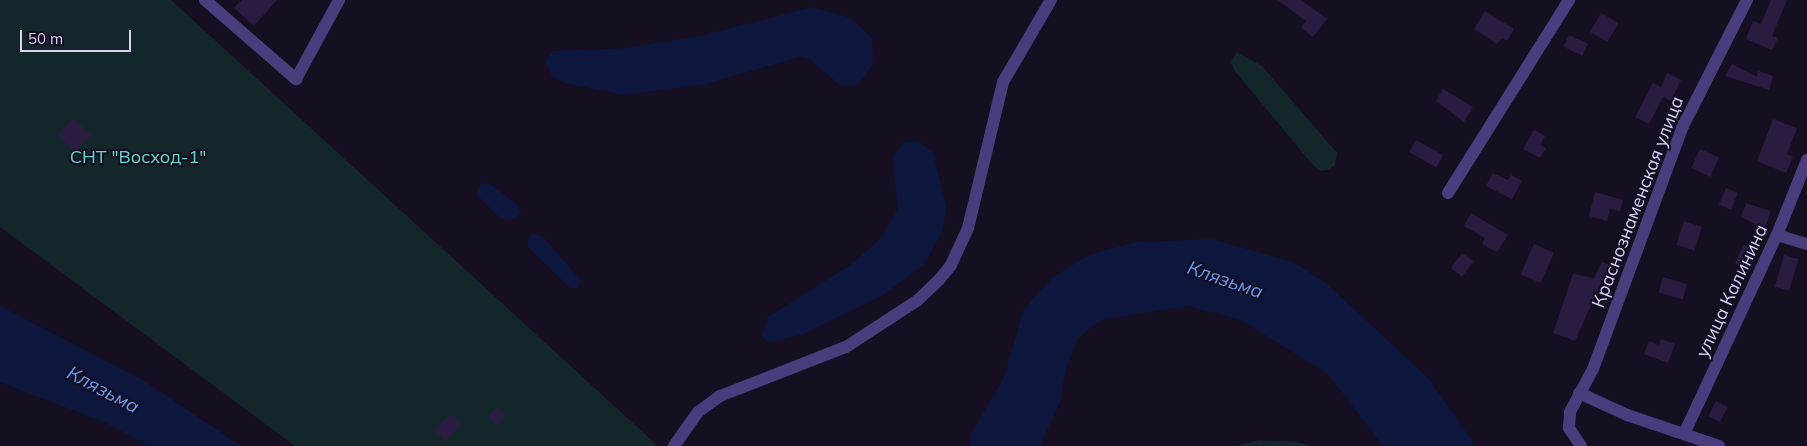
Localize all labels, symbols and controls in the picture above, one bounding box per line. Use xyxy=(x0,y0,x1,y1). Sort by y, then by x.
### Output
scale bar xyxy=(22,20,134,52)
text: 50 m xyxy=(28,29,63,48)
street label: Краснознаменская улица xyxy=(1588,93,1688,311)
park label: СНТ "Восход-1" xyxy=(70,146,206,168)
street label: улица Калинина xyxy=(1692,221,1772,361)
water label: Клязьма xyxy=(1184,256,1266,304)
water label: Клязьма xyxy=(63,362,143,418)

